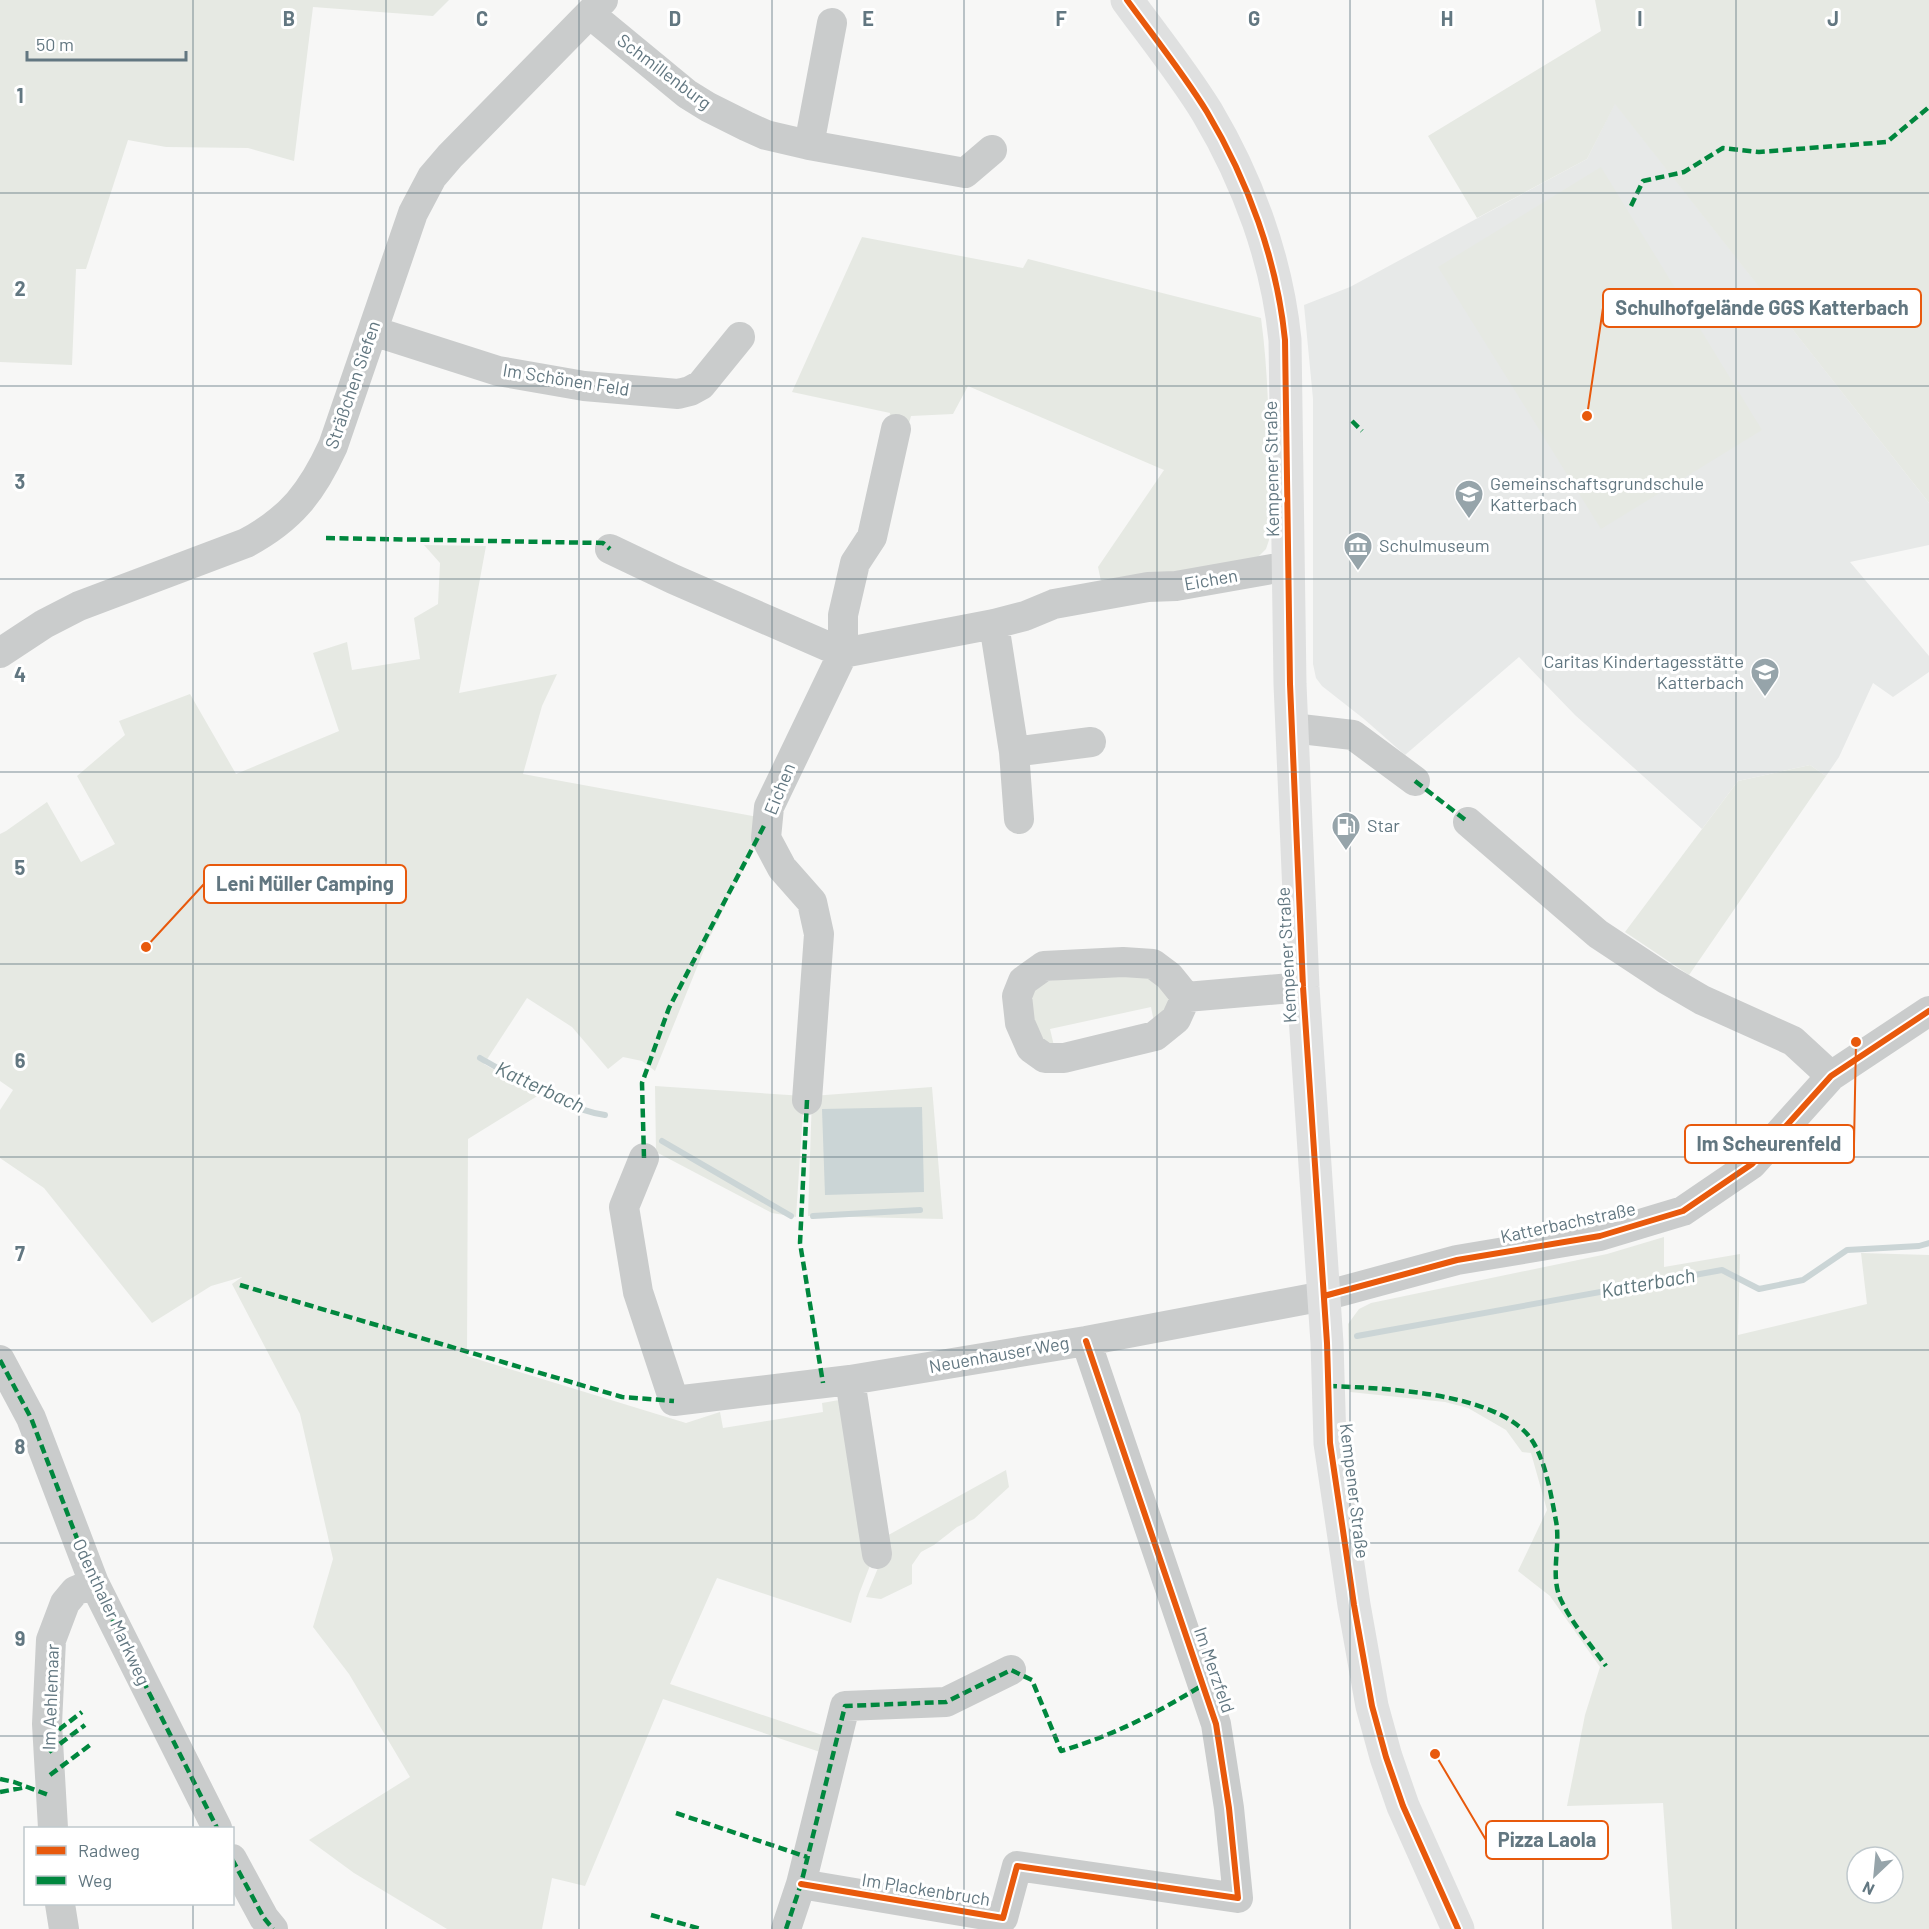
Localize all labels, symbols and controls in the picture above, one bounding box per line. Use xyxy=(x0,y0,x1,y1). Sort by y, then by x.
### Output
text: B xyxy=(283,6,295,30)
text: C xyxy=(476,6,488,30)
text: D xyxy=(669,6,681,30)
text: E xyxy=(862,6,874,30)
text: F xyxy=(1055,6,1067,30)
text: G xyxy=(1248,6,1260,30)
text: H xyxy=(1441,6,1453,30)
text: I xyxy=(1637,6,1643,30)
text: J xyxy=(1827,6,1839,30)
scale bar xyxy=(27,24,186,62)
street label: Schmillenburg xyxy=(613,29,716,114)
text: 50 m xyxy=(36,33,74,55)
text: 1 xyxy=(16,83,24,107)
text: 2 xyxy=(14,276,26,300)
callout: Schulhofgelände GGS Katterbach xyxy=(1603,289,1921,327)
text: Schulhofgelände GGS Katterbach xyxy=(1615,295,1909,319)
street label: Sträßchen Siefen xyxy=(320,318,384,452)
street label: Im Schönen Feld xyxy=(501,358,631,400)
street label: Kempener Straße xyxy=(1259,401,1283,537)
text: 3 xyxy=(15,469,25,493)
place label: Gemeinschaftsgrundschule Katterbach xyxy=(1490,472,1704,515)
school or university icon: Gemeinschaftsgrundschule Katterbach xyxy=(1453,478,1485,520)
museum icon: Schulmuseum xyxy=(1342,530,1374,572)
place label: Schulmuseum xyxy=(1379,534,1490,556)
street label: Eichen xyxy=(1182,564,1239,595)
place label: Caritas Kindertagesstätte Katterbach xyxy=(1543,650,1744,693)
school or university icon: Caritas Kindertagesstätte Katterbach xyxy=(1749,656,1781,698)
text: 4 xyxy=(14,662,26,686)
street label: Eichen xyxy=(759,760,799,818)
fuel station icon: Star xyxy=(1330,810,1362,852)
place label: Star xyxy=(1367,814,1400,836)
text: 5 xyxy=(15,855,26,879)
callout: Leni Müller Camping xyxy=(204,865,406,903)
text: Leni Müller Camping xyxy=(216,871,394,895)
street label: Kempener Straße xyxy=(1271,886,1301,1024)
text: 6 xyxy=(15,1048,26,1072)
water label: Katterbach xyxy=(492,1055,589,1117)
callout: Im Scheurenfeld xyxy=(1685,1125,1854,1163)
text: Im Scheurenfeld xyxy=(1697,1131,1841,1155)
street label: Katterbachstraße xyxy=(1498,1197,1637,1247)
text: 7 xyxy=(15,1241,25,1265)
water label: Katterbach xyxy=(1599,1262,1697,1302)
street label: Neuenhauser Weg xyxy=(927,1331,1071,1377)
street label: Kempener Straße xyxy=(1336,1422,1374,1560)
text: 8 xyxy=(15,1434,26,1458)
street label: Odenthaler Markweg xyxy=(68,1535,156,1688)
street label: Im Merzfeld xyxy=(1190,1624,1240,1716)
text: 9 xyxy=(15,1626,25,1650)
street label: Im Aehlemaar xyxy=(37,1643,63,1751)
callout: Pizza Laola xyxy=(1486,1821,1608,1859)
legend xyxy=(24,1827,234,1905)
text: Pizza Laola xyxy=(1498,1827,1596,1851)
text: Radweg xyxy=(78,1839,140,1861)
north arrow xyxy=(1845,1845,1905,1905)
street label: Im Plackenbruch xyxy=(860,1868,992,1910)
text: Weg xyxy=(78,1869,112,1891)
text: N xyxy=(1859,1878,1877,1900)

